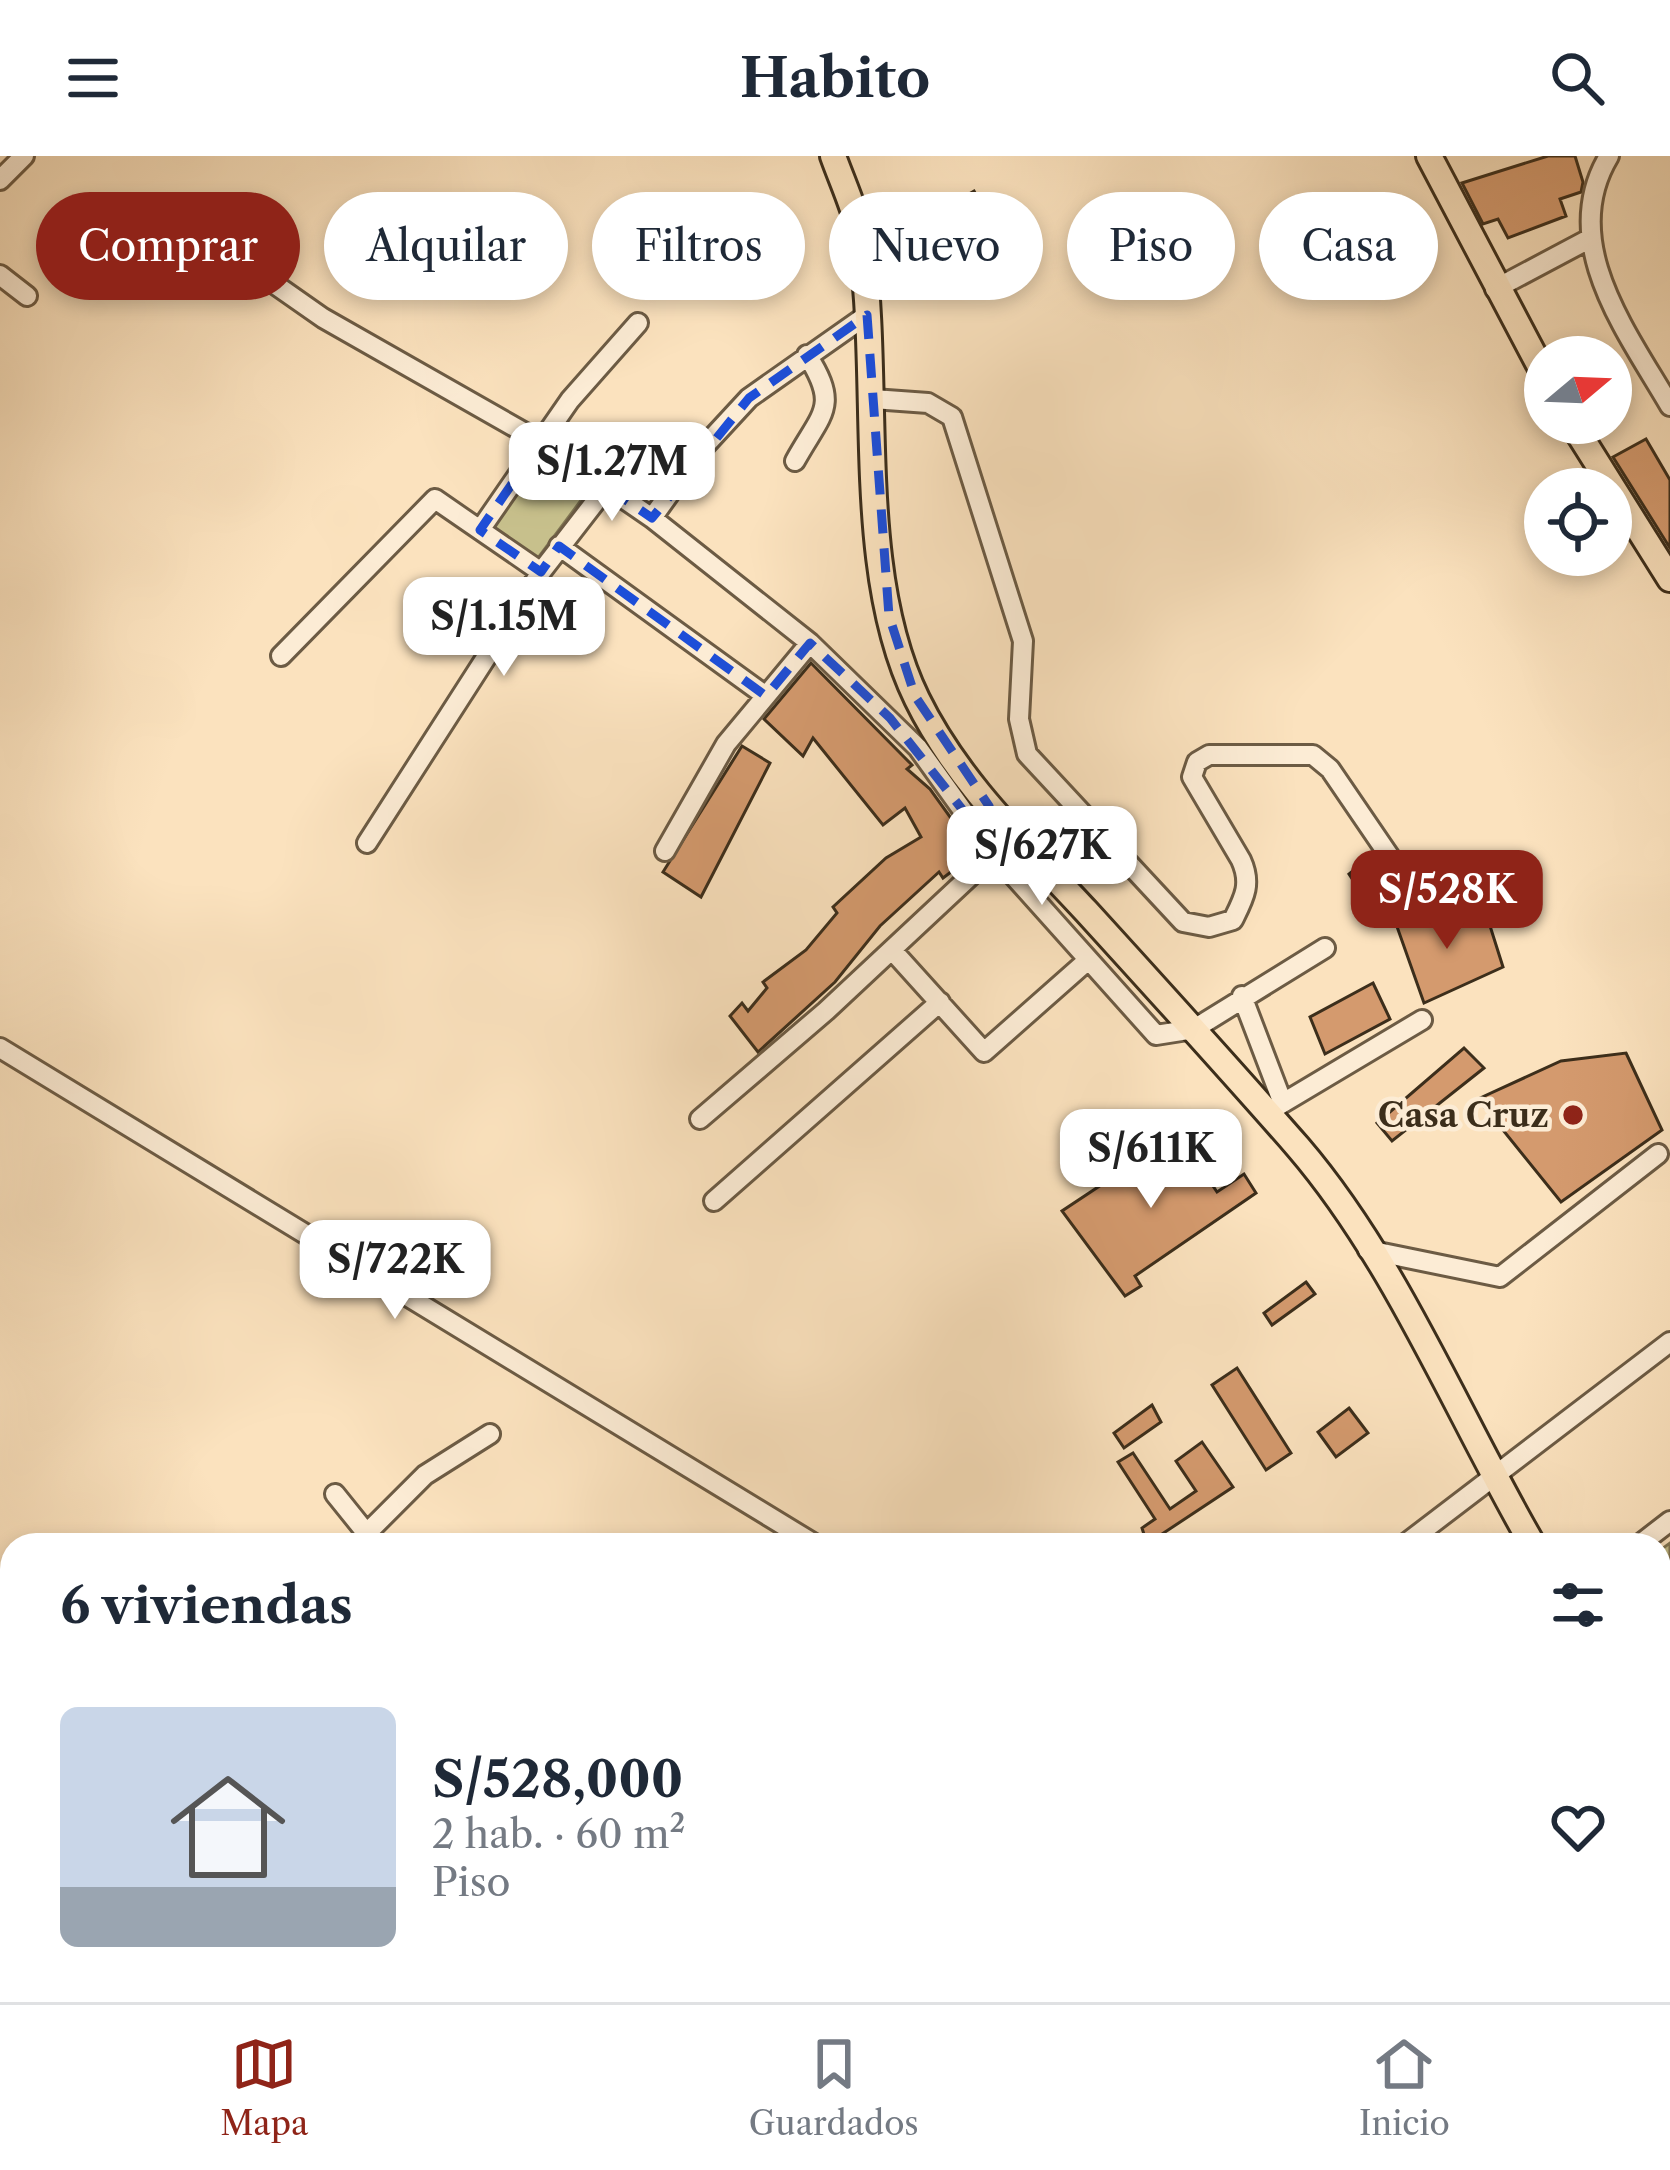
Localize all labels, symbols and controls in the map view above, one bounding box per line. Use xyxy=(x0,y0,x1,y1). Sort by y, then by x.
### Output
icon: menu xyxy=(60,45,126,111)
text: Habito xyxy=(740,45,930,111)
icon: search xyxy=(1544,45,1610,111)
chip: Comprar xyxy=(36,192,300,300)
chip: Alquilar xyxy=(324,192,568,300)
chip: Filtros xyxy=(592,192,805,300)
chip: Nuevo xyxy=(829,192,1043,300)
chip: Piso xyxy=(1067,192,1235,300)
chip: Casa xyxy=(1259,192,1438,300)
north arrow xyxy=(1524,336,1632,444)
map controls xyxy=(1524,336,1632,576)
pin: S/1.27M xyxy=(501,422,723,524)
text: S/1.27M xyxy=(536,437,688,485)
button: locate xyxy=(1524,468,1632,576)
pin: S/1.15M xyxy=(393,577,615,679)
text: S/1.15M xyxy=(430,592,578,640)
pin: S/627K xyxy=(944,806,1140,908)
text: S/627K xyxy=(974,821,1110,869)
pin: S/528K xyxy=(1349,850,1545,952)
text: S/528K xyxy=(1378,865,1516,913)
place label: Casa Cruz xyxy=(1378,1095,1549,1136)
marker: Casa Cruz xyxy=(1560,1102,1586,1128)
pin: S/611K xyxy=(1053,1109,1249,1211)
text: S/611K xyxy=(1087,1124,1215,1172)
pin: S/722K xyxy=(297,1220,493,1322)
text: S/722K xyxy=(327,1235,463,1283)
icon: filters xyxy=(1545,1572,1611,1638)
text: 6 viviendas xyxy=(60,1574,353,1636)
text: S/528,000 xyxy=(432,1748,683,1810)
icon: home xyxy=(156,1755,300,1899)
icon: heart xyxy=(1545,1794,1611,1860)
text: 2 hab. · 60 m² xyxy=(432,1810,686,1858)
text: Piso xyxy=(432,1858,511,1906)
tab: Mapa xyxy=(220,2031,308,2144)
tab: Guardados xyxy=(749,2031,919,2144)
tab: Inicio xyxy=(1359,2031,1450,2144)

